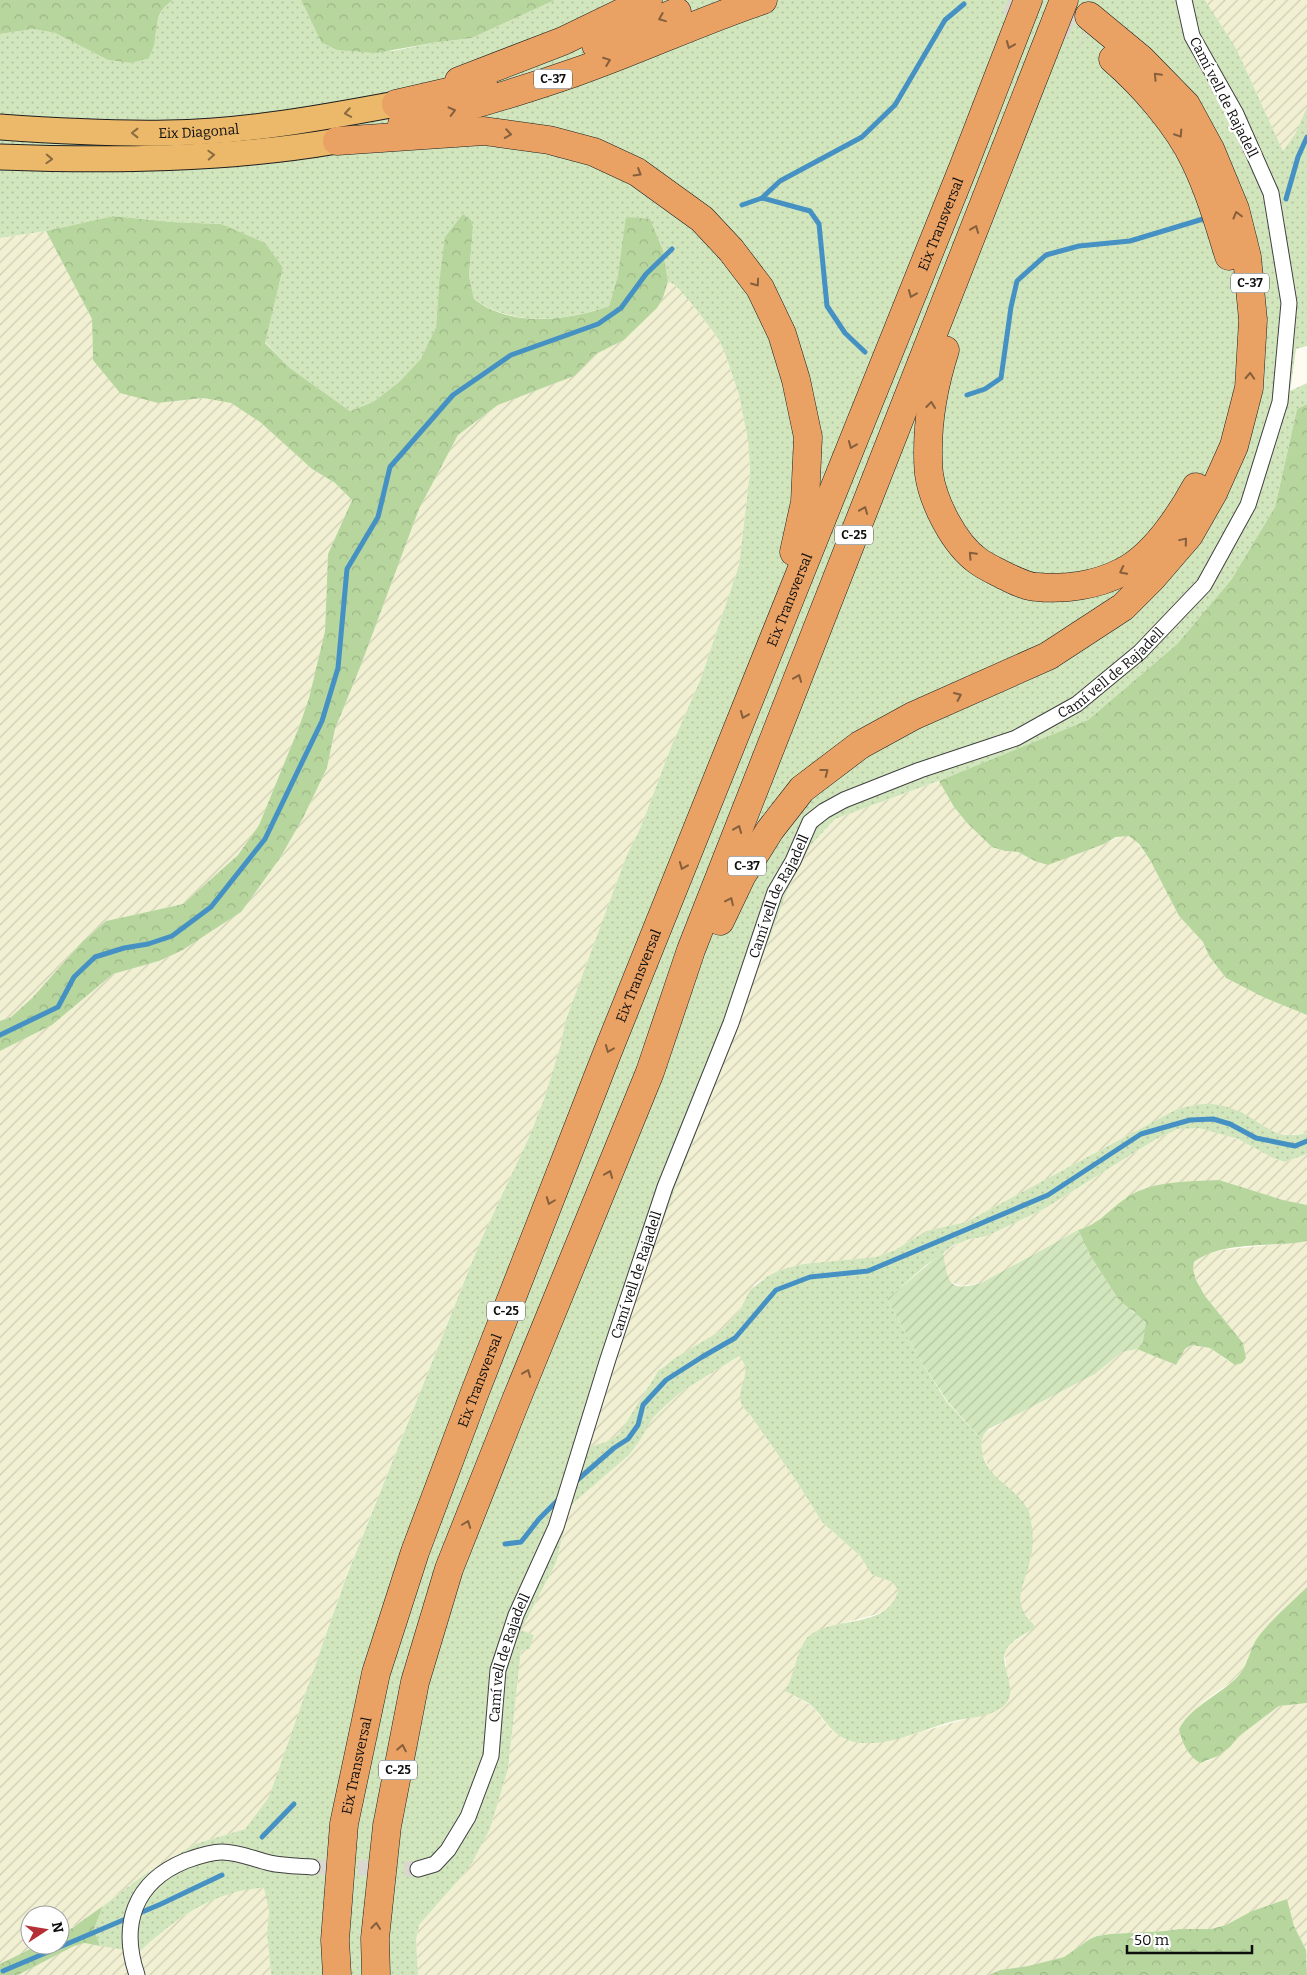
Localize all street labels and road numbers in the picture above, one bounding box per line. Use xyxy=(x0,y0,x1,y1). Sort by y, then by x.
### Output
street label: Camí vell de Rajadell xyxy=(1186,34,1261,160)
road number: C-37 xyxy=(534,70,572,88)
street label: Eix Diagonal xyxy=(158,121,240,142)
street label: Eix Transversal xyxy=(915,175,967,273)
road number: C-37 xyxy=(1231,274,1269,292)
road number: C-25 xyxy=(835,526,873,544)
street label: Eix Transversal xyxy=(763,551,816,649)
street label: Camí vell de Rajadell xyxy=(1055,624,1168,722)
street label: Camí vell de Rajadell xyxy=(745,832,813,960)
road number: C-37 xyxy=(728,856,766,876)
street label: Eix Transversal xyxy=(612,927,665,1025)
street label: Camí vell de Rajadell xyxy=(607,1209,665,1341)
road number: C-25 xyxy=(487,1302,525,1320)
street label: Eix Transversal xyxy=(454,1332,506,1430)
street label: Camí vell de Rajadell xyxy=(486,1591,534,1723)
street label: Eix Transversal xyxy=(338,1716,375,1816)
road number: C-25 xyxy=(379,1760,417,1780)

